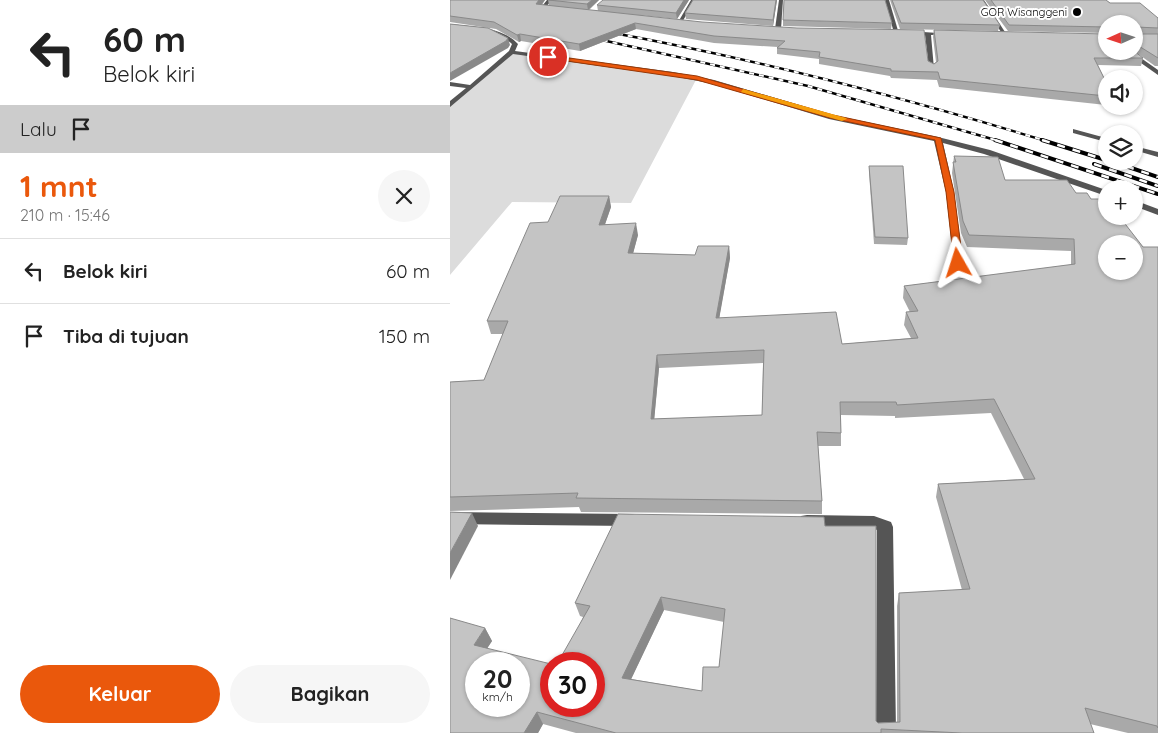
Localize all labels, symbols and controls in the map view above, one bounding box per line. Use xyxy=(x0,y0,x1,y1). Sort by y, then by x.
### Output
place label: GOR Wisanggeni xyxy=(981,5,1067,19)
marker: GOR Wisanggeni xyxy=(1071,6,1083,18)
north arrow xyxy=(1098,15,1142,60)
map controls xyxy=(1098,15,1143,280)
text: 60 m xyxy=(103,17,186,61)
icon: left xyxy=(20,20,85,85)
pin xyxy=(527,36,569,78)
icon: arrive xyxy=(534,43,562,71)
text: Belok kiri xyxy=(103,60,195,88)
button: sound xyxy=(1098,70,1143,115)
icon: arrive xyxy=(67,115,95,143)
text: Lalu xyxy=(20,117,57,141)
button: layers xyxy=(1098,125,1143,170)
text: 1 mnt xyxy=(20,167,98,205)
button: close xyxy=(378,170,430,222)
button: + xyxy=(1098,180,1143,225)
text: 210 m · 15:46 xyxy=(20,205,110,225)
button: − xyxy=(1098,235,1143,280)
position arrow xyxy=(931,236,983,288)
icon: left xyxy=(20,257,48,285)
text: Belok kiri xyxy=(63,259,148,283)
text: 60 m xyxy=(386,259,430,283)
icon: arrive xyxy=(20,322,48,350)
text: Tiba di tujuan xyxy=(63,324,189,348)
text: 150 m xyxy=(379,324,430,348)
speed limit sign: 30 xyxy=(540,652,605,717)
text: 20 xyxy=(483,663,512,694)
button: Keluar xyxy=(20,665,220,723)
button: Bagikan xyxy=(230,665,430,723)
text: km/h xyxy=(482,689,513,704)

